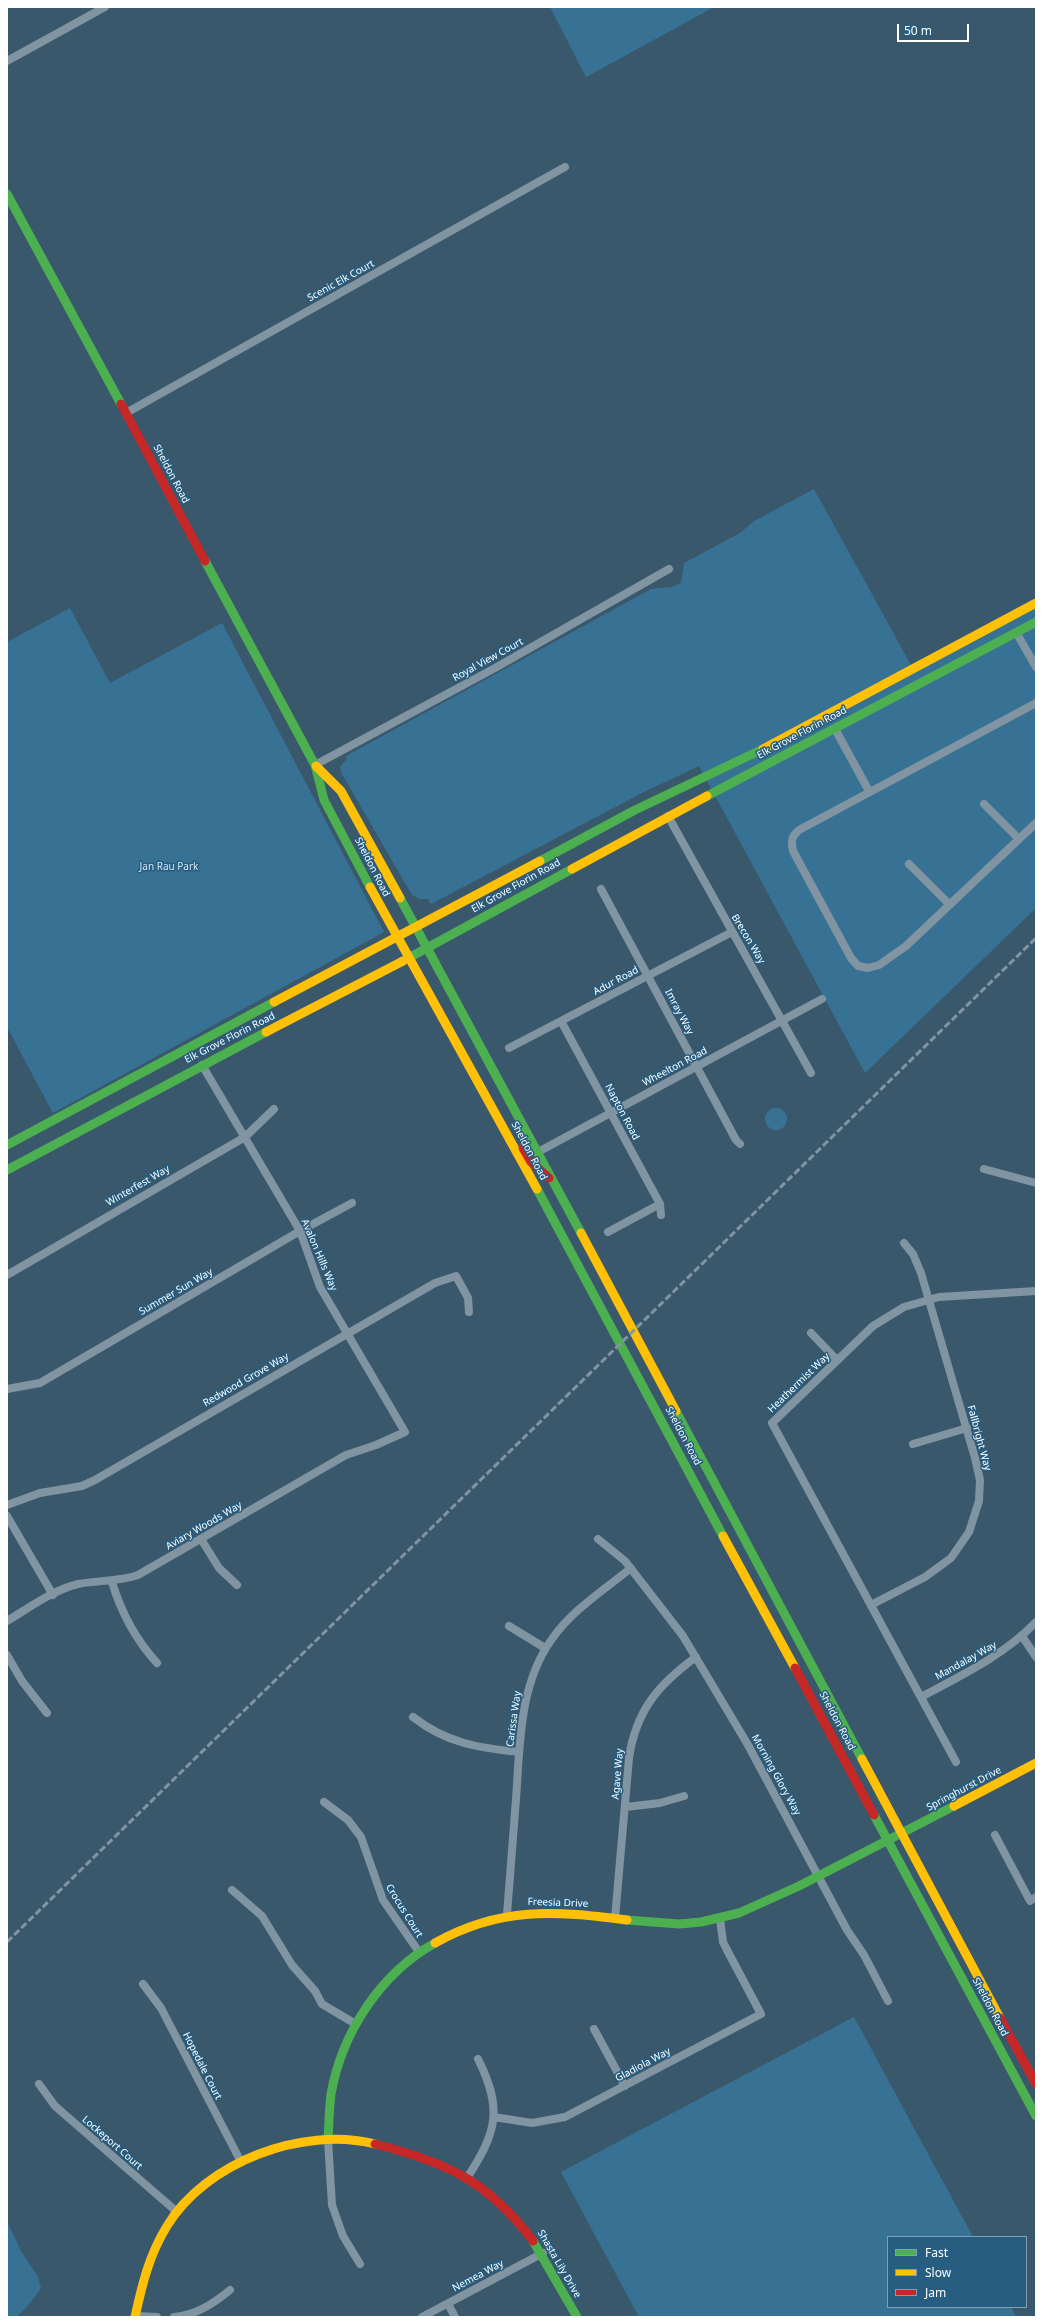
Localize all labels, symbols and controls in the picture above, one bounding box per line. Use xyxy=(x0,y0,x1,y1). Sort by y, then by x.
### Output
scale bar xyxy=(899,16,971,42)
text: 50 m xyxy=(904,22,932,39)
street label: Scenic Elk Court xyxy=(306,258,376,304)
street label: Sheldon Road xyxy=(150,443,192,505)
street label: Royal View Court xyxy=(451,636,525,684)
street label: Elk Grove Florin Road xyxy=(755,704,849,762)
street label: Sheldon Road xyxy=(352,835,392,899)
street label: Elk Grove Florin Road xyxy=(469,857,563,915)
park label: Jan Rau Park xyxy=(140,861,198,873)
street label: Brecon Way xyxy=(729,912,767,966)
street label: Adur Road xyxy=(591,964,641,998)
street label: Imray Way xyxy=(662,987,696,1037)
street label: Elk Grove Florin Road xyxy=(183,1010,277,1066)
street label: Wheelton Road xyxy=(640,1045,710,1089)
street label: Napton Road xyxy=(602,1082,642,1142)
street label: Sheldon Road xyxy=(508,1120,550,1182)
street label: Winterfest Way xyxy=(104,1163,172,1209)
street label: Avalon Hills Way xyxy=(298,1217,340,1293)
street label: Summer Sun Way xyxy=(137,1266,215,1318)
street label: Redwood Grove Way xyxy=(201,1351,291,1409)
street label: Heathermist Way xyxy=(766,1351,832,1415)
street label: Fallbright Way xyxy=(965,1404,993,1472)
street label: Sheldon Road xyxy=(662,1405,704,1467)
street label: Aviary Woods Way xyxy=(164,1499,244,1553)
street label: Mandalay Way xyxy=(933,1639,999,1683)
street label: Carissa Way xyxy=(504,1690,524,1748)
street label: Sheldon Road xyxy=(816,1690,858,1752)
street label: Morning Glory Way xyxy=(749,1733,803,1817)
street label: Agave Way xyxy=(610,1748,626,1800)
street label: Springhurst Drive xyxy=(925,1764,1003,1814)
street label: Crocus Court xyxy=(383,1882,425,1940)
street label: Freesia Drive xyxy=(527,1896,589,1910)
street label: Sheldon Road xyxy=(969,1976,1011,2038)
street label: Hopedale Court xyxy=(180,2030,224,2102)
street label: Gladiola Way xyxy=(613,2045,673,2085)
street label: Lockeport Court xyxy=(79,2114,145,2172)
street label: Shasta Lily Drive xyxy=(535,2228,583,2300)
legend xyxy=(887,2236,1027,2308)
text: Fast xyxy=(925,2244,948,2261)
street label: Nemea Way xyxy=(450,2257,506,2295)
text: Slow xyxy=(925,2264,951,2281)
text: Jam xyxy=(925,2284,946,2301)

